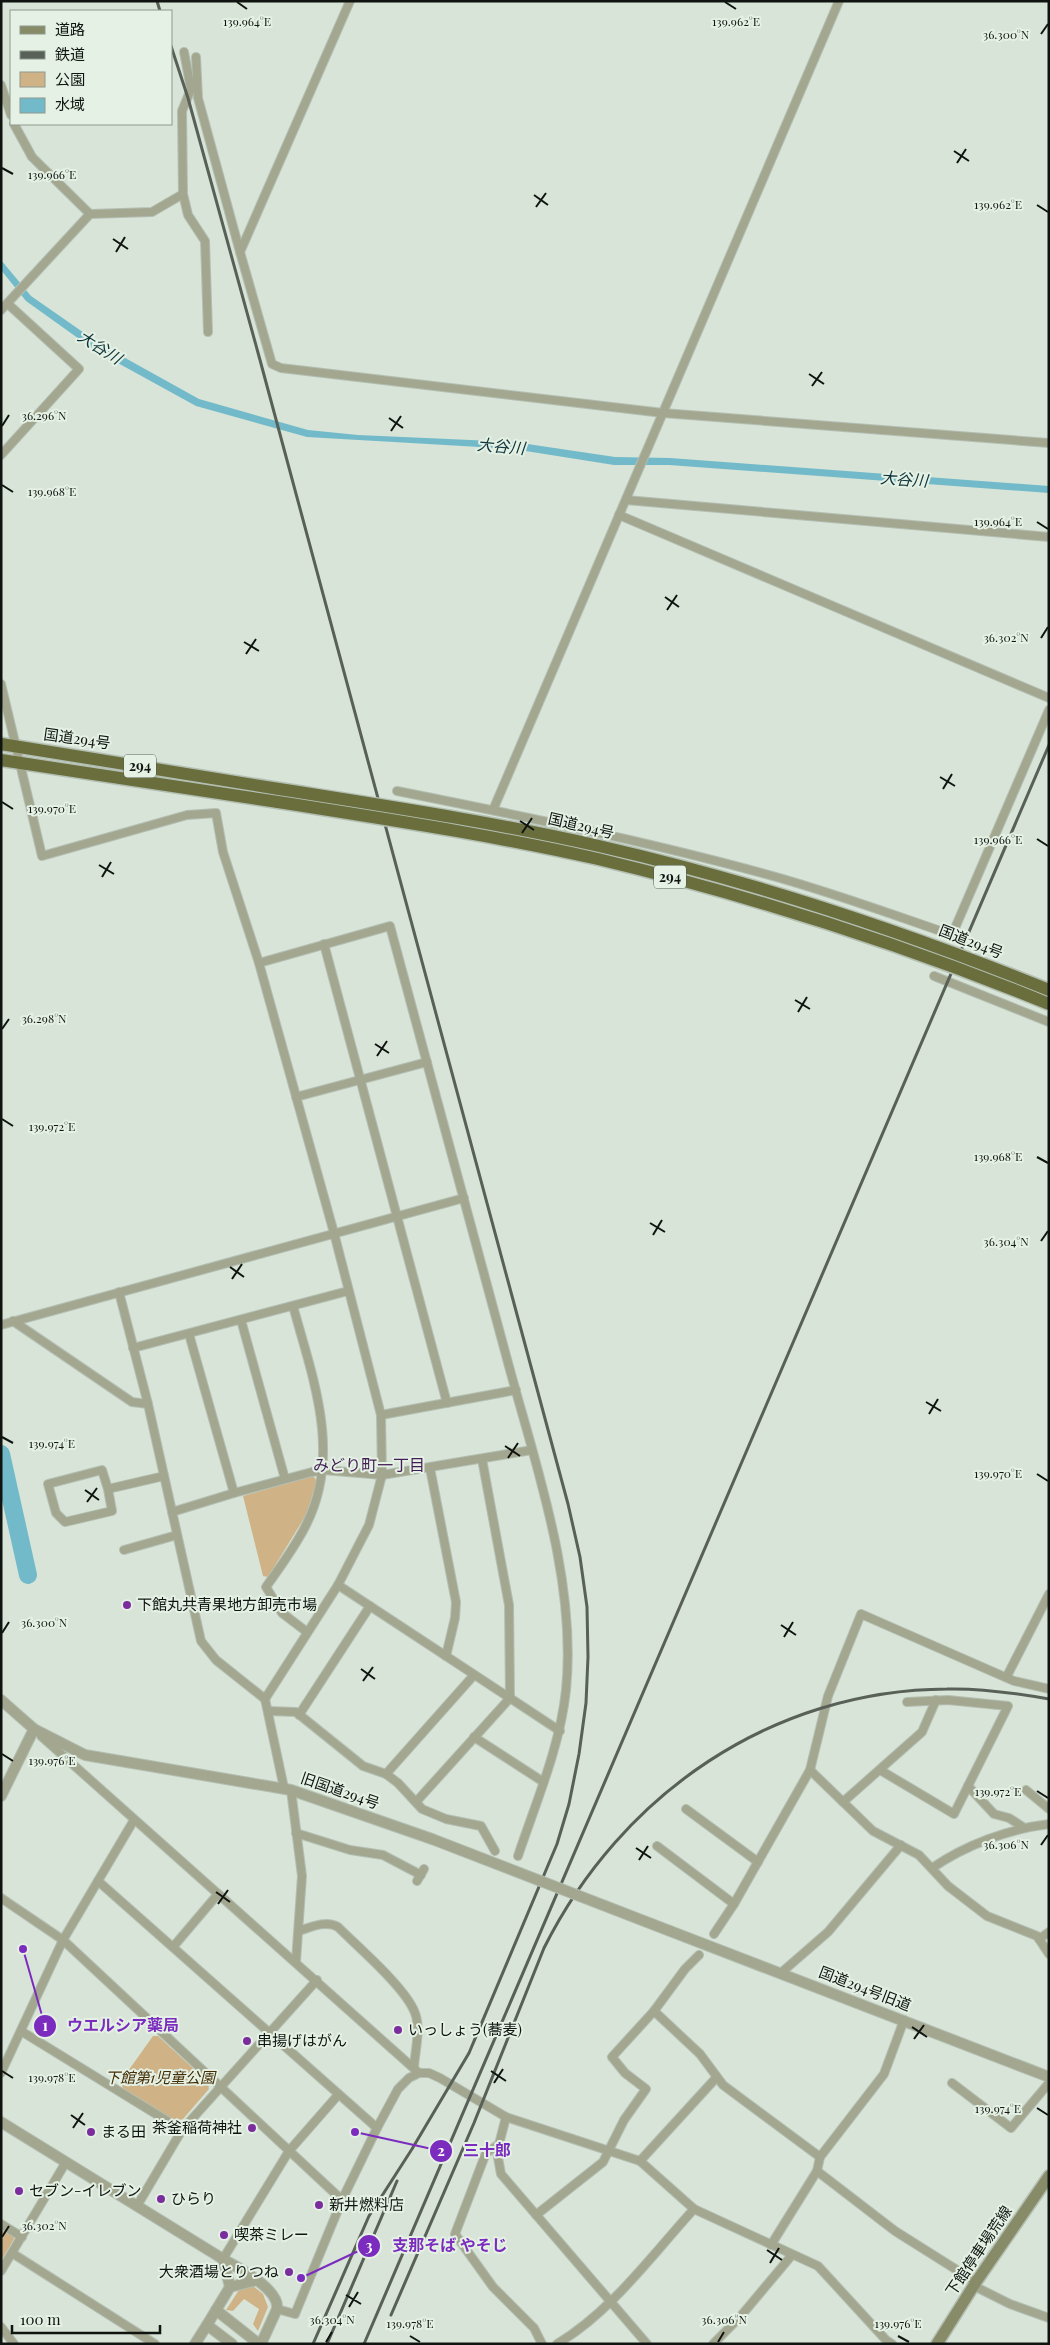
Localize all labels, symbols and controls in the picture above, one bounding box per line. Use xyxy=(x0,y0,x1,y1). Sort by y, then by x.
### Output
legend xyxy=(10,10,172,125)
text: 139.964°E xyxy=(223,13,271,29)
text: 139.962°E xyxy=(712,13,760,29)
text: 道路 xyxy=(55,19,85,39)
text: 36.300°N xyxy=(983,26,1030,42)
text: 鉄道 xyxy=(55,44,85,64)
text: 公園 xyxy=(55,69,85,89)
text: 水域 xyxy=(55,94,85,114)
text: 139.966°E xyxy=(28,166,76,182)
text: 139.962°E xyxy=(974,196,1022,212)
water label: 大谷川 xyxy=(74,325,128,369)
text: 36.296°N xyxy=(21,407,67,423)
water label: 大谷川 xyxy=(476,433,528,458)
water label: 大谷川 xyxy=(879,466,931,491)
text: 139.968°E xyxy=(28,483,76,499)
text: 139.964°E xyxy=(974,513,1022,529)
text: 36.302°N xyxy=(983,629,1029,645)
street label: 国道294号 xyxy=(42,723,112,753)
road number: 294 xyxy=(124,754,156,778)
text: 139.970°E xyxy=(28,800,76,816)
street label: 国道294号 xyxy=(546,808,616,842)
text: 139.966°E xyxy=(974,831,1022,847)
road number: 294 xyxy=(654,866,686,889)
street label: 国道294号 xyxy=(936,920,1006,962)
text: 36.298°N xyxy=(21,1010,67,1026)
text: 139.972°E xyxy=(29,1118,75,1134)
text: 139.968°E xyxy=(974,1148,1022,1164)
text: 36.304°N xyxy=(983,1233,1029,1249)
text: 139.974°E xyxy=(29,1435,75,1451)
district label: みどり町一丁目 xyxy=(313,1454,425,1475)
text: 139.970°E xyxy=(974,1465,1022,1481)
place label: 下館丸共青果地方卸売市場 xyxy=(137,1594,317,1614)
marker: 下館丸共青果地方卸売市場 xyxy=(121,1599,133,1611)
text: 36.300°N xyxy=(21,1614,68,1630)
text: 139.976°E xyxy=(28,1752,76,1768)
street label: 旧国道294号 xyxy=(298,1767,382,1813)
text: 139.972°E xyxy=(975,1783,1021,1799)
text: 36.306°N xyxy=(983,1836,1029,1852)
street label: 国道294号旧道 xyxy=(816,1961,914,2015)
callout: ウエルシア薬局 xyxy=(32,2010,189,2041)
text: ウエルシア薬局 xyxy=(67,2014,179,2035)
text: 1 xyxy=(42,2015,48,2035)
place label: いっしょう(蕎麦) xyxy=(408,2019,522,2039)
marker: いっしょう(蕎麦) xyxy=(392,2024,404,2036)
place label: 串揚げはがん xyxy=(257,2030,347,2050)
marker: 串揚げはがん xyxy=(241,2035,253,2047)
park label: 下館第1児童公園 xyxy=(105,2067,217,2087)
text: 139.978°E xyxy=(28,2069,76,2085)
text: 139.974°E xyxy=(975,2100,1021,2116)
place label: 茶釜稲荷神社 xyxy=(152,2117,242,2137)
place label: まる田 xyxy=(101,2121,146,2141)
marker: 茶釜稲荷神社 xyxy=(246,2122,258,2134)
marker: まる田 xyxy=(85,2126,97,2138)
callout: 三十郎 xyxy=(428,2135,521,2166)
text: 三十郎 xyxy=(463,2139,511,2160)
text: 2 xyxy=(437,2140,445,2160)
place label: セブン-イレブン xyxy=(29,2180,142,2200)
marker: セブン-イレブン xyxy=(13,2185,25,2197)
place label: ひらり xyxy=(171,2188,216,2208)
marker: ひらり xyxy=(155,2193,167,2205)
place label: 新井燃料店 xyxy=(329,2194,404,2214)
marker: 新井燃料店 xyxy=(313,2199,325,2211)
street label: 下館停車場荒線 xyxy=(941,2201,1016,2300)
text: 36.302°N xyxy=(21,2217,67,2233)
place label: 喫茶ミレー xyxy=(234,2224,309,2244)
marker: 喫茶ミレー xyxy=(218,2229,230,2241)
callout: 支那そば やそじ xyxy=(357,2230,518,2261)
text: 支那そば やそじ xyxy=(392,2234,508,2255)
text: 3 xyxy=(365,2235,373,2255)
place label: 大衆酒場とりつね xyxy=(159,2261,279,2281)
marker: 大衆酒場とりつね xyxy=(283,2266,295,2278)
scale bar xyxy=(12,2302,160,2334)
text: 100 m xyxy=(20,2309,61,2329)
text: 36.304°N xyxy=(309,2311,355,2327)
text: 36.306°N xyxy=(701,2311,747,2327)
text: 139.978°E xyxy=(386,2315,434,2331)
text: 139.976°E xyxy=(874,2315,922,2331)

